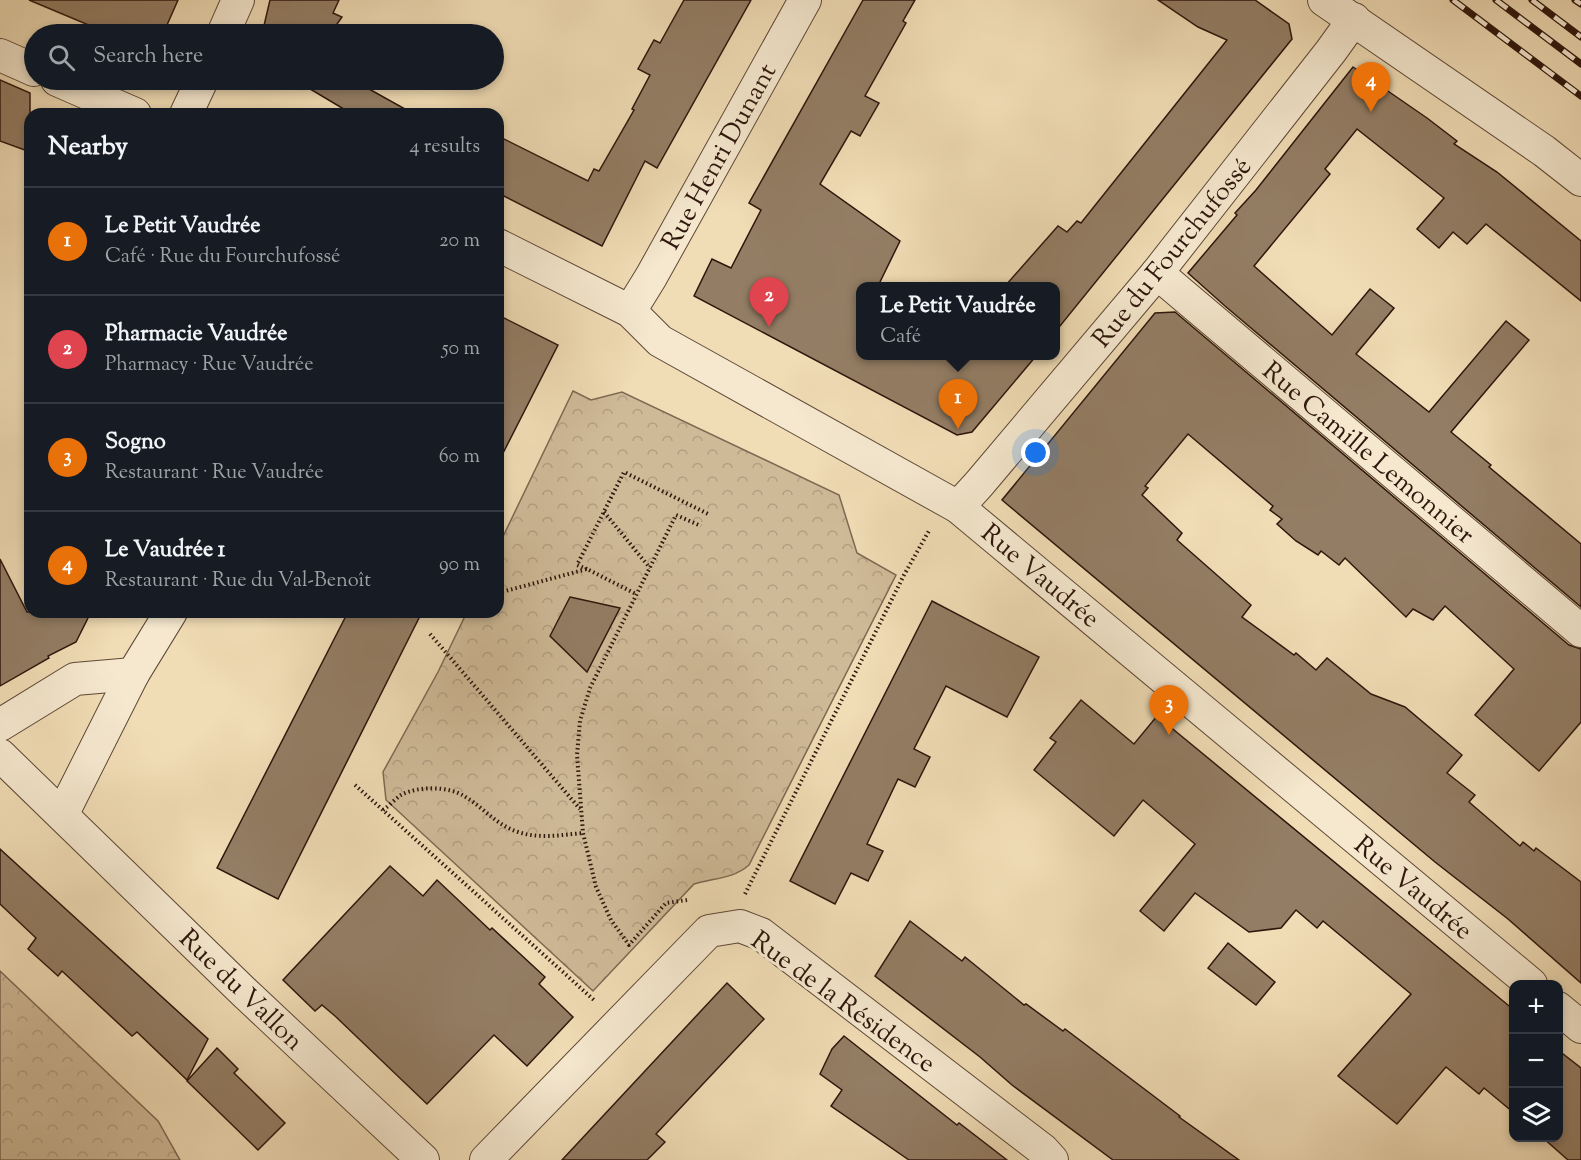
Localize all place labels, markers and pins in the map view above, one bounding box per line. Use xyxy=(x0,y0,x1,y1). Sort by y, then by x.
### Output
pin: 4 xyxy=(1352,63,1390,112)
pin: 2 xyxy=(750,278,788,327)
pin: 1 xyxy=(938,380,978,429)
pin: 3 xyxy=(1150,686,1188,735)

